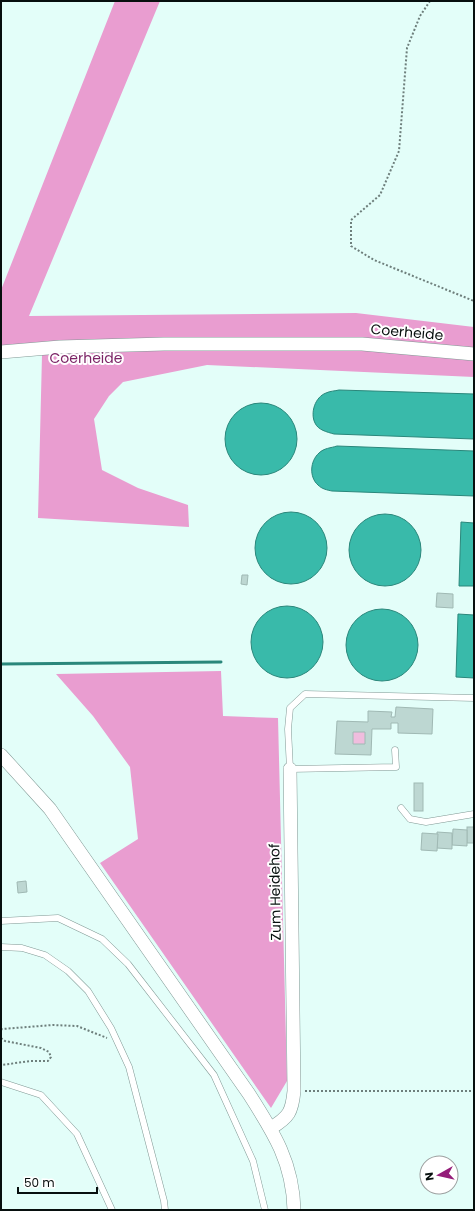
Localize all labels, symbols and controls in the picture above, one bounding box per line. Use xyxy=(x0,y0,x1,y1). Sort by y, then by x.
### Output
street label: Coerheide xyxy=(370,319,444,345)
park label: Coerheide xyxy=(50,348,123,368)
street label: Zum Heidehof xyxy=(264,843,286,941)
north arrow xyxy=(419,1155,459,1195)
scale bar xyxy=(18,1169,97,1195)
text: N xyxy=(421,1171,438,1182)
text: 50 m xyxy=(24,1174,55,1191)

